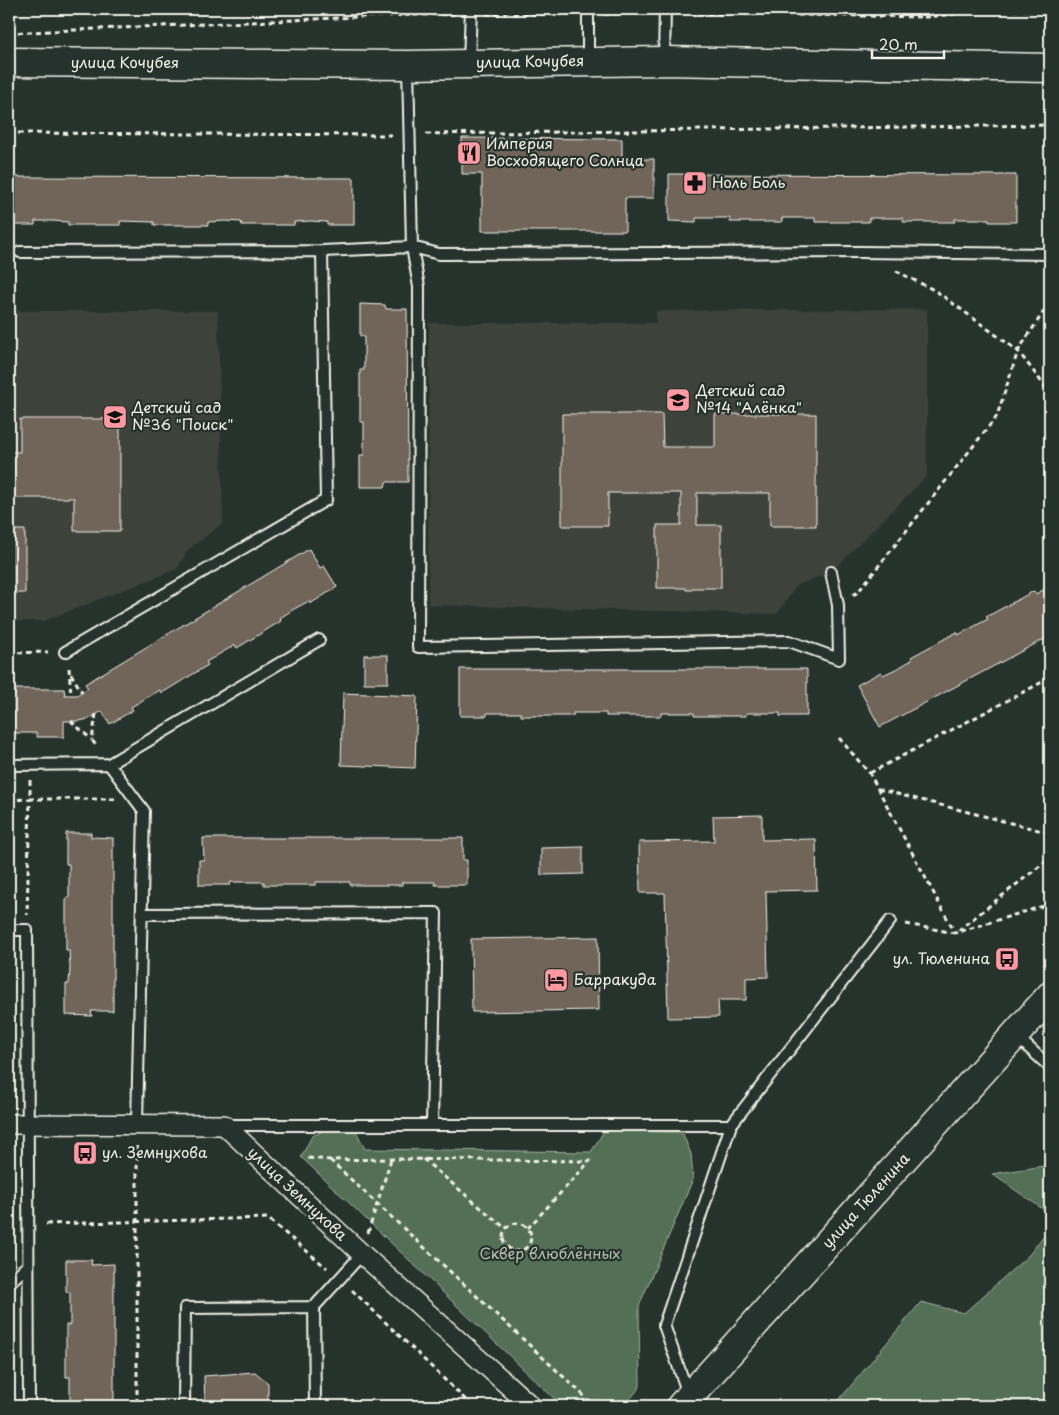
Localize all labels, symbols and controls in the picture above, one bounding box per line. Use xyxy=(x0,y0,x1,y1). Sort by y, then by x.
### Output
scale bar xyxy=(872,28,944,60)
text: 20 m xyxy=(879,32,918,55)
street label: улица Кочубея xyxy=(476,48,584,73)
street label: улица Кочубея xyxy=(71,50,179,73)
place label: Империя Восходящего Солнца xyxy=(486,131,645,171)
restaurant icon: Империя Восходящего Солнца xyxy=(456,140,482,166)
pharmacy icon: Ноль Боль xyxy=(682,170,708,196)
place label: Ноль Боль xyxy=(712,170,786,193)
place label: Детский сад №14 "Алёнка" xyxy=(695,378,802,418)
school or university icon: Детский сад №14 "Алёнка" xyxy=(665,387,691,413)
place label: Детский сад №36 "Поиск" xyxy=(131,395,233,435)
school or university icon: Детский сад №36 "Поиск" xyxy=(102,404,128,430)
place label: ул. Тюленина xyxy=(893,946,991,969)
bus stop icon: ул. Тюленина xyxy=(994,946,1020,972)
hotel icon: Барракуда xyxy=(543,967,569,993)
place label: Барракуда xyxy=(574,967,657,990)
bus stop icon: ул. Земнухова xyxy=(72,1140,98,1166)
place label: ул. Земнухова xyxy=(102,1140,208,1163)
street label: улица Земнухова xyxy=(243,1140,354,1246)
street label: улица Тюленина xyxy=(816,1147,915,1253)
park label: Сквер влюблённых xyxy=(480,1241,621,1264)

